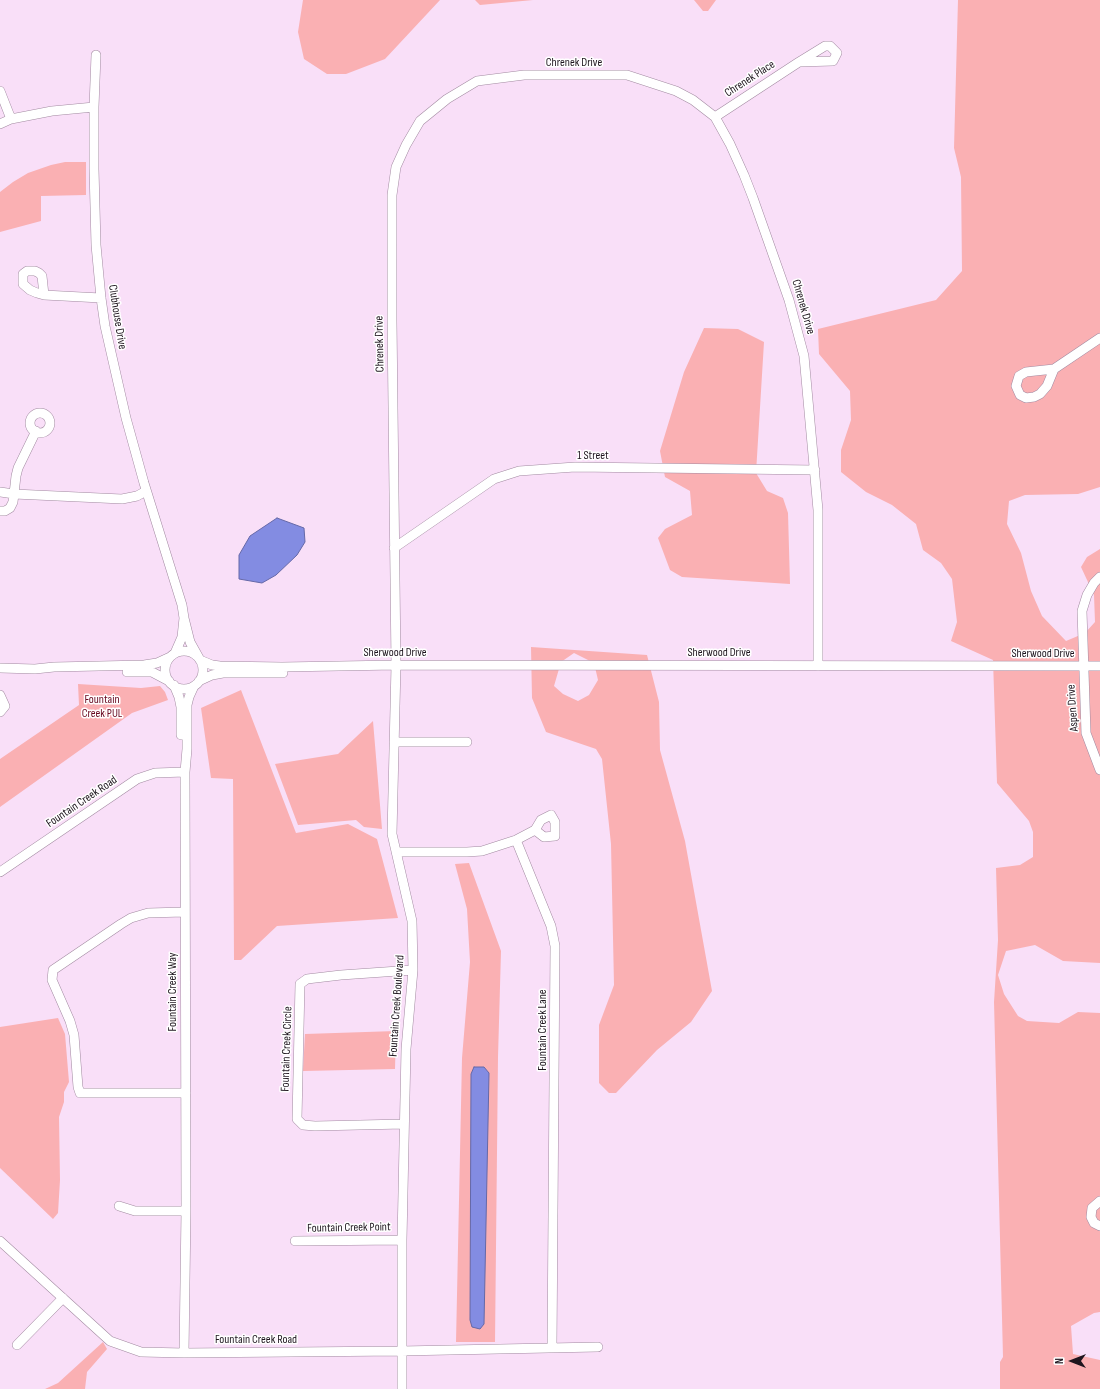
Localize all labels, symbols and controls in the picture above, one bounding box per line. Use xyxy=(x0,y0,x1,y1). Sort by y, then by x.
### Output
street label: Chrenek Drive xyxy=(546,56,602,70)
street label: Chrenek Place xyxy=(722,57,778,101)
street label: Chrenek Drive xyxy=(788,278,818,336)
street label: Clubhouse Drive xyxy=(105,284,129,350)
street label: Chrenek Drive xyxy=(372,316,388,372)
street label: 1 Street xyxy=(577,449,609,463)
street label: Sherwood Drive xyxy=(363,646,427,660)
street label: Sherwood Drive xyxy=(687,646,751,660)
street label: Sherwood Drive xyxy=(1011,647,1075,661)
street label: Aspen Drive xyxy=(1064,684,1082,732)
park label: Fountain Creek PUL xyxy=(82,693,122,721)
street label: Fountain Creek Road xyxy=(44,773,120,831)
street label: Fountain Creek Way xyxy=(166,953,180,1031)
street label: Fountain Creek Boulevard xyxy=(386,955,408,1057)
street label: Fountain Creek Lane xyxy=(536,989,550,1071)
street label: Fountain Creek Circle xyxy=(278,1006,296,1092)
street label: Fountain Creek Point xyxy=(307,1220,391,1236)
street label: Fountain Creek Road xyxy=(215,1333,297,1347)
north arrow xyxy=(1052,1341,1092,1381)
text: N xyxy=(1053,1358,1066,1364)

